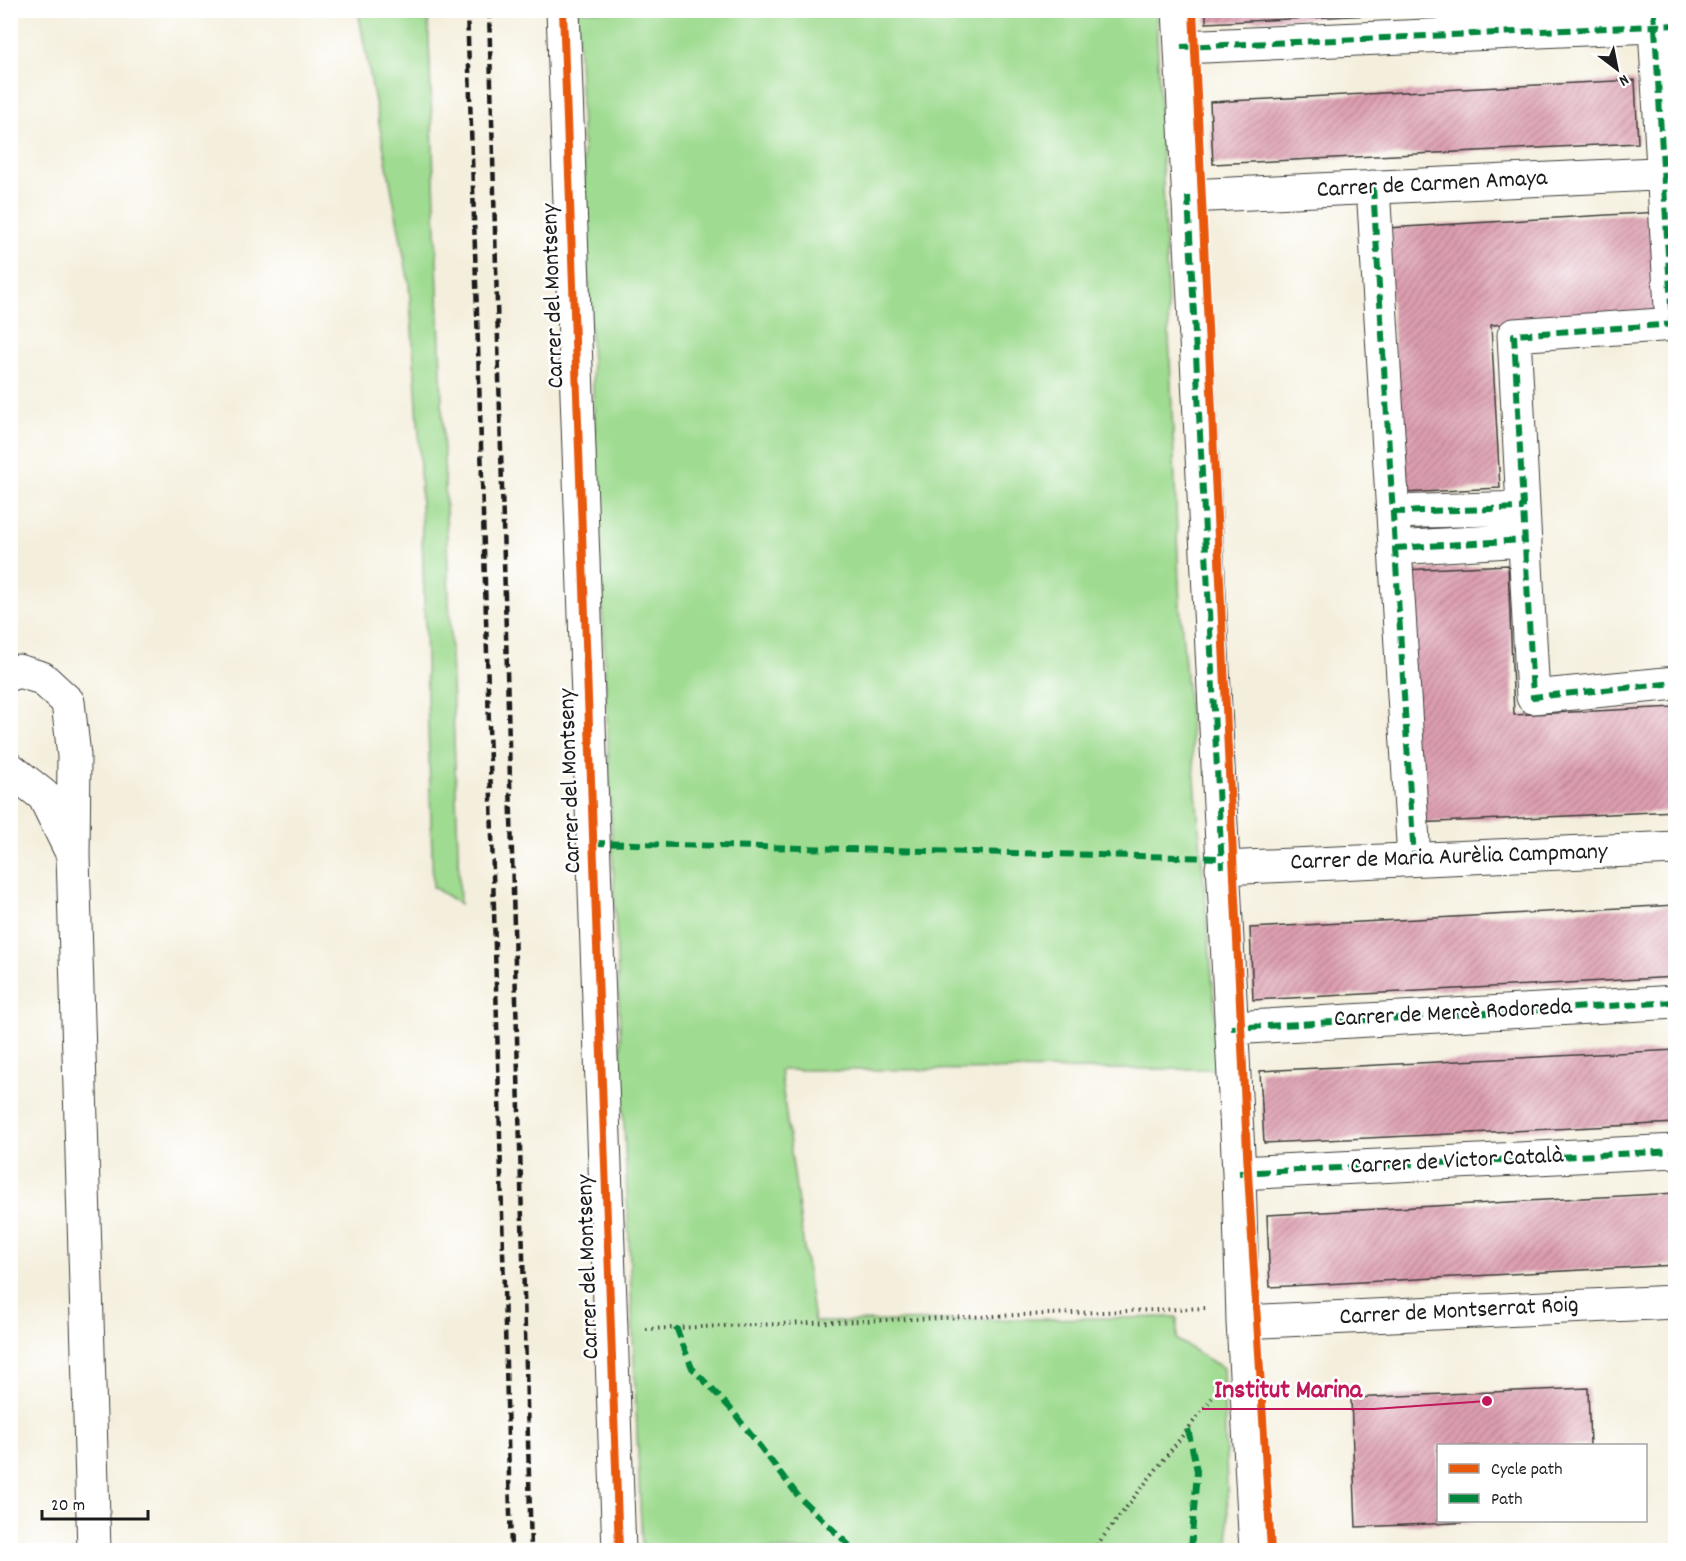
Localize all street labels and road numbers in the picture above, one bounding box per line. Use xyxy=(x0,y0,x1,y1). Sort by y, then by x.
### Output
street label: Carrer de Carmen Amaya xyxy=(1316,162,1549,208)
street label: Carrer del Montseny xyxy=(534,202,574,389)
street label: Carrer del Montseny xyxy=(551,687,591,874)
street label: Carrer de Maria Aurèlia Campmany xyxy=(1290,835,1609,881)
street label: Carrer de Mercè Rodoreda xyxy=(1333,991,1574,1037)
street label: Carrer de Victor Català xyxy=(1349,1139,1565,1185)
street label: Carrer del Montseny xyxy=(569,1173,609,1360)
street label: Carrer de Montserrat Roig xyxy=(1339,1289,1579,1335)

